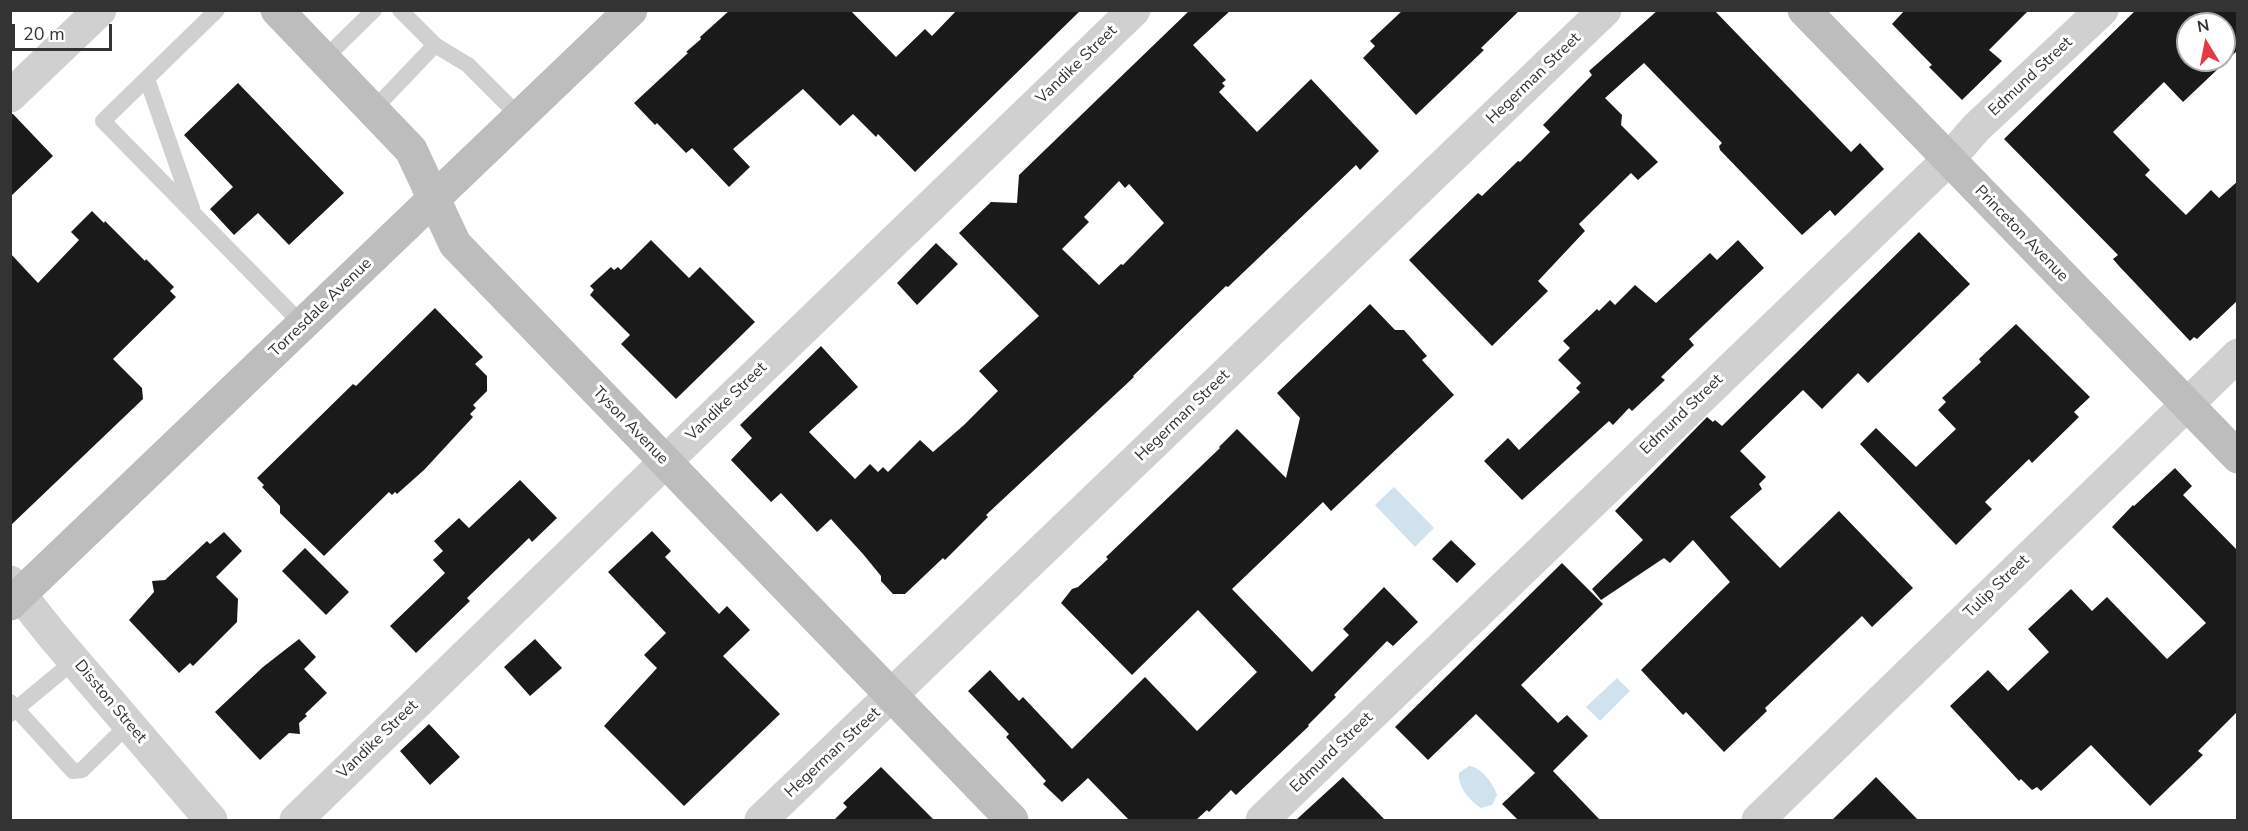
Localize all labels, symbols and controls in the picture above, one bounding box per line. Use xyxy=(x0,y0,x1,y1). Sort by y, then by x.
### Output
scale bar xyxy=(15,12,116,50)
north arrow xyxy=(2176,12,2236,72)
text: N xyxy=(2195,14,2211,38)
text: 20 m xyxy=(23,22,65,46)
street label: Vandike Street xyxy=(1033,22,1121,108)
street label: Hegerman Street xyxy=(1483,29,1585,129)
street label: Edmund Street xyxy=(1985,33,2077,121)
street label: Princeton Avenue xyxy=(1970,182,2072,286)
street label: Torresdale Avenue xyxy=(266,254,376,362)
street label: Vandike Street xyxy=(683,359,771,445)
street label: Hegerman Street xyxy=(1132,366,1234,466)
street label: Edmund Street xyxy=(1637,371,1727,459)
street label: Tyson Avenue xyxy=(588,383,672,469)
street label: Tulip Street xyxy=(1960,551,2034,623)
street label: Disston Street xyxy=(70,657,150,747)
street label: Vandike Street xyxy=(334,697,422,783)
street label: Hegerman Street xyxy=(781,704,885,802)
street label: Edmund Street xyxy=(1287,709,1377,797)

